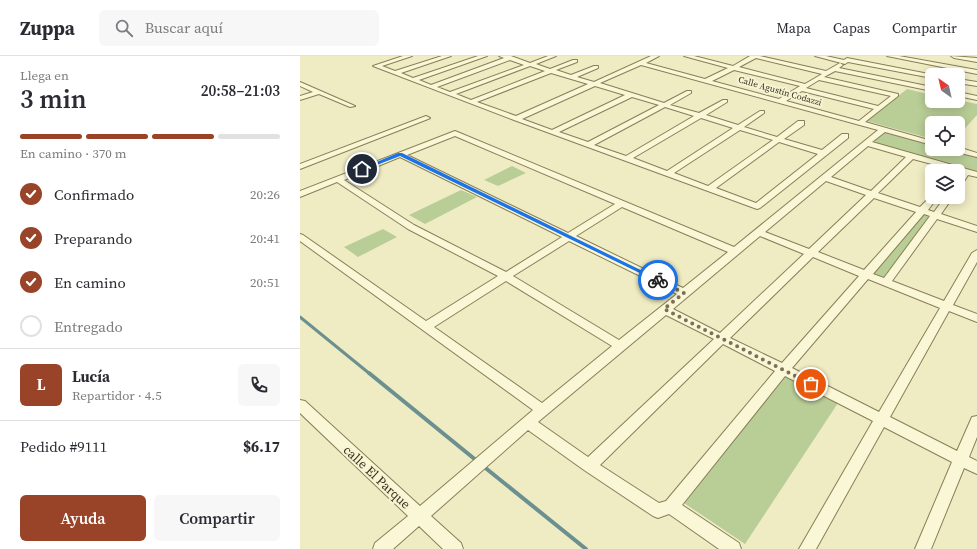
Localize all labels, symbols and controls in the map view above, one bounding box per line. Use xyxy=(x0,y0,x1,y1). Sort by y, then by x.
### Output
search box xyxy=(99,10,379,46)
text: Zuppa xyxy=(20,15,75,41)
icon: search xyxy=(113,17,135,39)
text: Buscar aquí xyxy=(145,17,223,38)
text: Mapa xyxy=(776,18,811,38)
text: Capas xyxy=(833,18,870,38)
text: Compartir xyxy=(892,18,957,38)
text: Llega en xyxy=(20,67,69,84)
north arrow xyxy=(925,68,965,108)
map controls xyxy=(925,68,965,204)
street label: Calle Agustín Codazzi xyxy=(737,73,823,109)
text: 20:58–21:03 xyxy=(201,80,280,101)
text: 3 min xyxy=(20,81,87,117)
button: locate xyxy=(925,116,965,156)
text: En camino · 370 m xyxy=(20,145,126,162)
pin xyxy=(345,152,379,186)
icon: home xyxy=(351,158,373,180)
button: layers xyxy=(925,164,965,204)
icon: check xyxy=(20,183,42,205)
text: Confirmado xyxy=(54,184,134,205)
text: 20:26 xyxy=(250,186,280,203)
icon: check xyxy=(20,227,42,249)
text: Preparando xyxy=(54,228,132,249)
text: 20:41 xyxy=(250,230,280,247)
courier xyxy=(638,260,678,300)
icon: bike xyxy=(647,269,669,291)
icon: check xyxy=(20,271,42,293)
text: En camino xyxy=(54,272,126,293)
text: 20:51 xyxy=(250,274,280,291)
text: Entregado xyxy=(54,316,123,337)
button: phone xyxy=(238,364,280,406)
text: Lucía xyxy=(72,366,110,387)
pin xyxy=(794,367,828,401)
icon: bag xyxy=(800,373,822,395)
text: L xyxy=(37,374,45,395)
text: Repartidor · 4.5 xyxy=(72,387,162,404)
text: Pedido #9111 xyxy=(20,436,107,457)
text: $6.17 xyxy=(243,436,280,457)
street label: calle El Parque xyxy=(340,441,415,513)
button: Ayuda xyxy=(20,495,146,541)
button: Compartir xyxy=(154,495,280,541)

